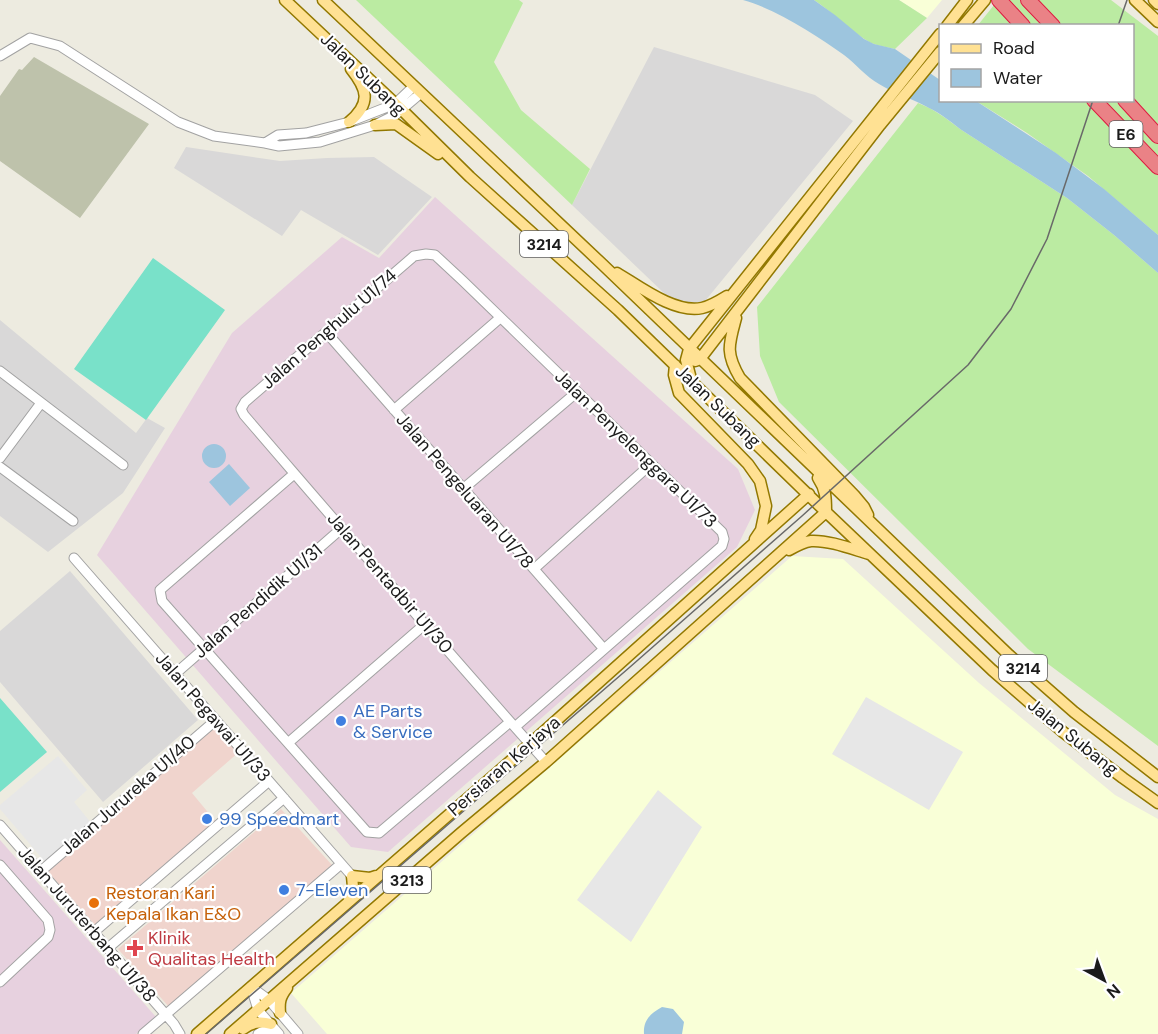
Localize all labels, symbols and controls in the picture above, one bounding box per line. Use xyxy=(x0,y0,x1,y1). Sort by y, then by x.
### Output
legend xyxy=(939,24,1134,102)
street label: Jalan Subang xyxy=(315,27,411,121)
text: Road xyxy=(993,36,1035,60)
text: Water xyxy=(993,66,1043,90)
road number: E6 xyxy=(1110,121,1142,147)
road number: 3214 xyxy=(520,231,568,257)
street label: Jalan Penghulu U1/74 xyxy=(256,263,402,394)
street label: Jalan Subang xyxy=(670,359,766,453)
street label: Jalan Penyelenggara U1/73 xyxy=(550,365,722,533)
street label: Jalan Pengeluaran U1/78 xyxy=(391,408,539,574)
street label: Jalan Pentadbir U1/30 xyxy=(322,507,458,659)
street label: Jalan Pendidik U1/31 xyxy=(189,538,327,664)
street label: Jalan Pegawai U1/33 xyxy=(150,647,276,787)
road number: 3214 xyxy=(999,655,1047,681)
street label: Jalan Subang xyxy=(1023,693,1123,781)
place label: AE Parts & Service xyxy=(353,699,433,744)
street label: Persiaran Kerjaya xyxy=(443,711,565,821)
marker: AE Parts & Service xyxy=(334,714,348,728)
street label: Jalan Jurureka U1/40 xyxy=(56,730,200,860)
place label: 99 Speedmart xyxy=(219,807,339,831)
marker: 99 Speedmart xyxy=(200,812,214,826)
street label: Jalan Juruterbang U1/38 xyxy=(13,841,161,1007)
road number: 3213 xyxy=(383,867,431,893)
place label: 7-Eleven xyxy=(296,878,368,902)
place label: Restoran Kari Kepala Ikan E&O xyxy=(106,881,241,926)
marker: 7-Eleven xyxy=(277,883,291,897)
marker: Restoran Kari Kepala Ikan E&O xyxy=(87,896,101,910)
place label: Klinik Qualitas Health xyxy=(148,926,275,971)
marker: Klinik Qualitas Health xyxy=(126,939,144,957)
north arrow xyxy=(1074,950,1134,1010)
text: N xyxy=(1102,979,1125,1003)

